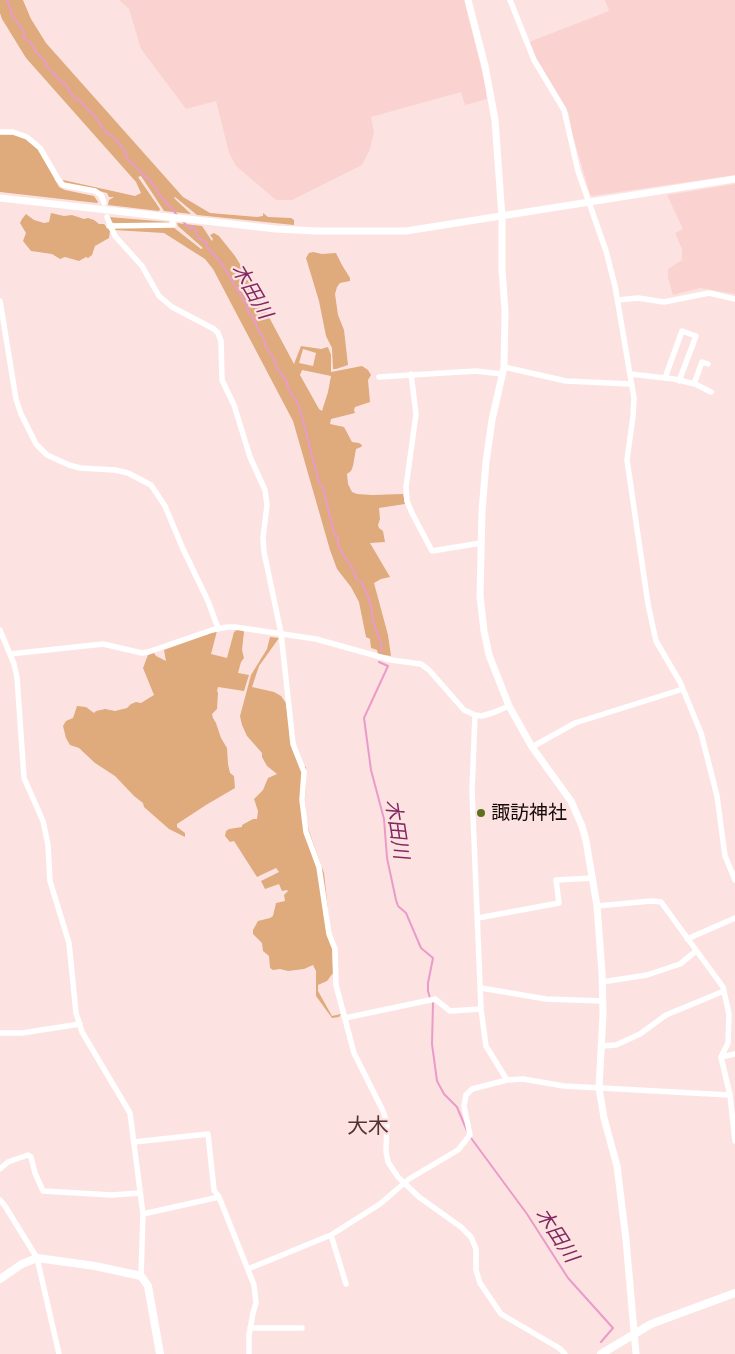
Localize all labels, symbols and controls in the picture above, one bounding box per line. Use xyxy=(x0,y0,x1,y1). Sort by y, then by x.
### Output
water label: 木田川 xyxy=(227,259,277,323)
water label: 木田川 xyxy=(380,797,414,861)
place label: 諏訪神社 xyxy=(491,802,567,824)
marker: 諏訪神社 xyxy=(475,807,487,819)
district label: 大木 xyxy=(347,1113,389,1139)
water label: 木田川 xyxy=(531,1203,583,1267)

